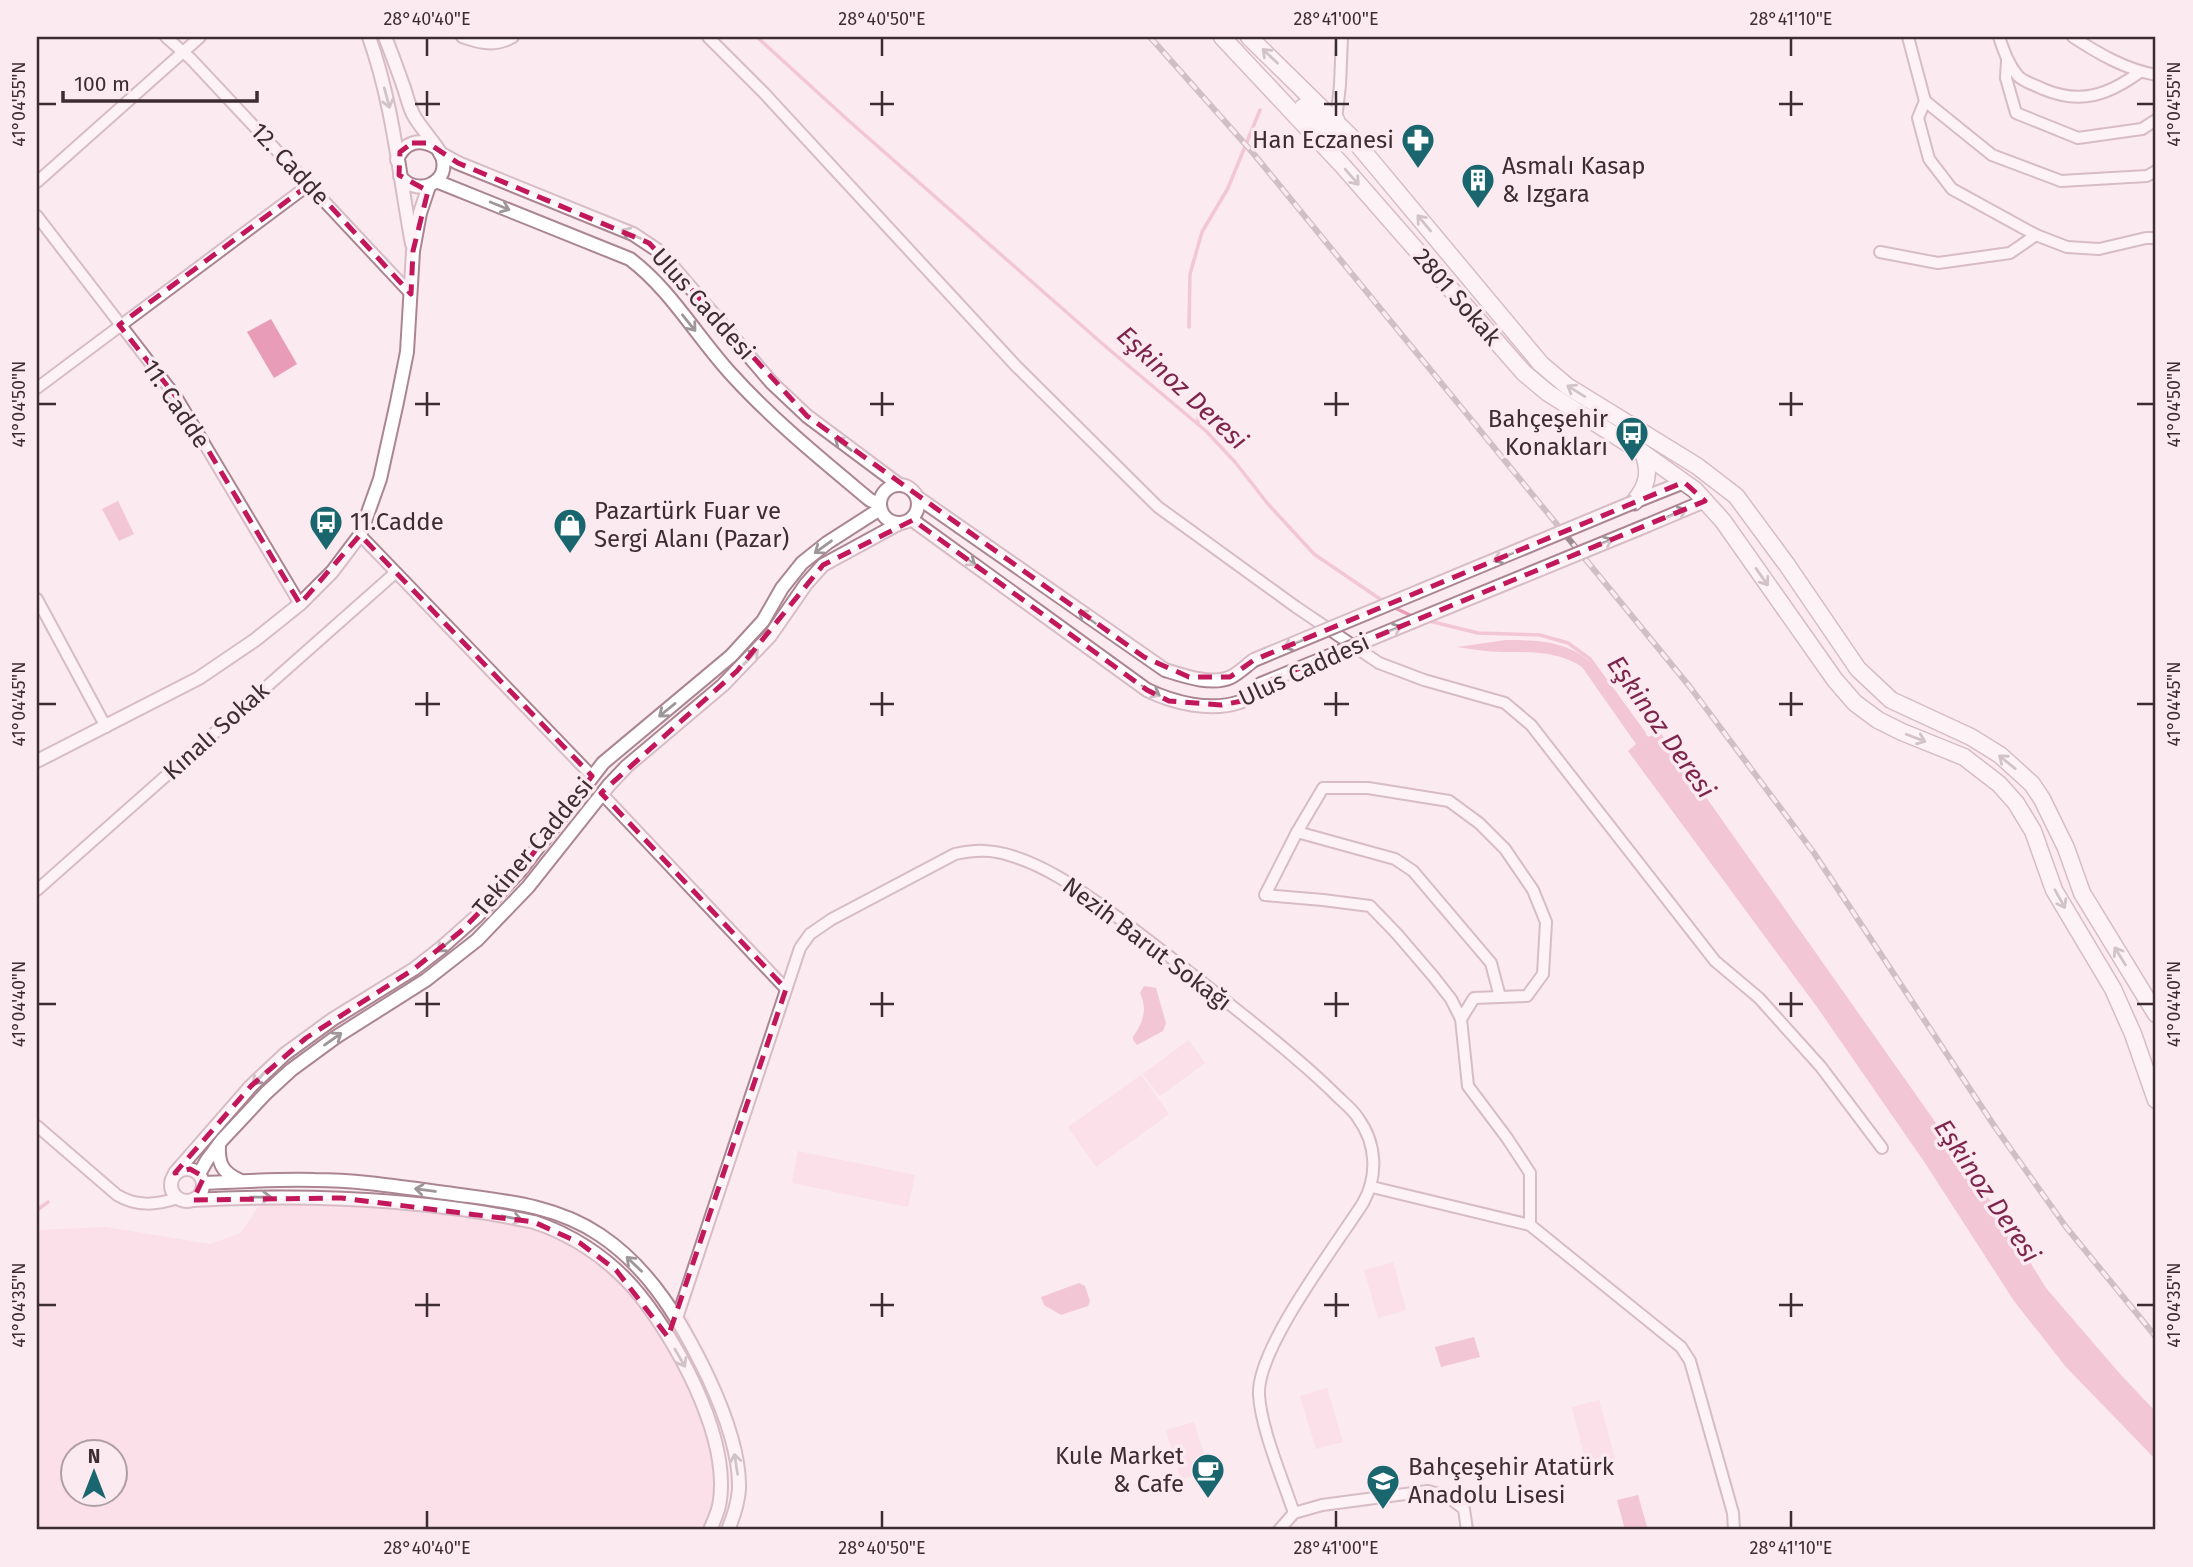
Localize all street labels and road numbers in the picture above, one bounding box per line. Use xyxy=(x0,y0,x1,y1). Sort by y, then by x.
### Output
street label: 12. Cadde xyxy=(245,117,335,211)
street label: Ulus Caddesi xyxy=(646,242,760,366)
street label: 2801 Sokak xyxy=(1407,243,1507,352)
street label: 11. Cadde xyxy=(136,354,216,454)
street label: Ulus Caddesi xyxy=(1234,628,1374,712)
street label: Kınalı Sokak xyxy=(157,676,275,786)
street label: Tekiner Caddesi xyxy=(467,772,599,922)
street label: Nezih Barut Sokağı xyxy=(1057,871,1237,1017)

